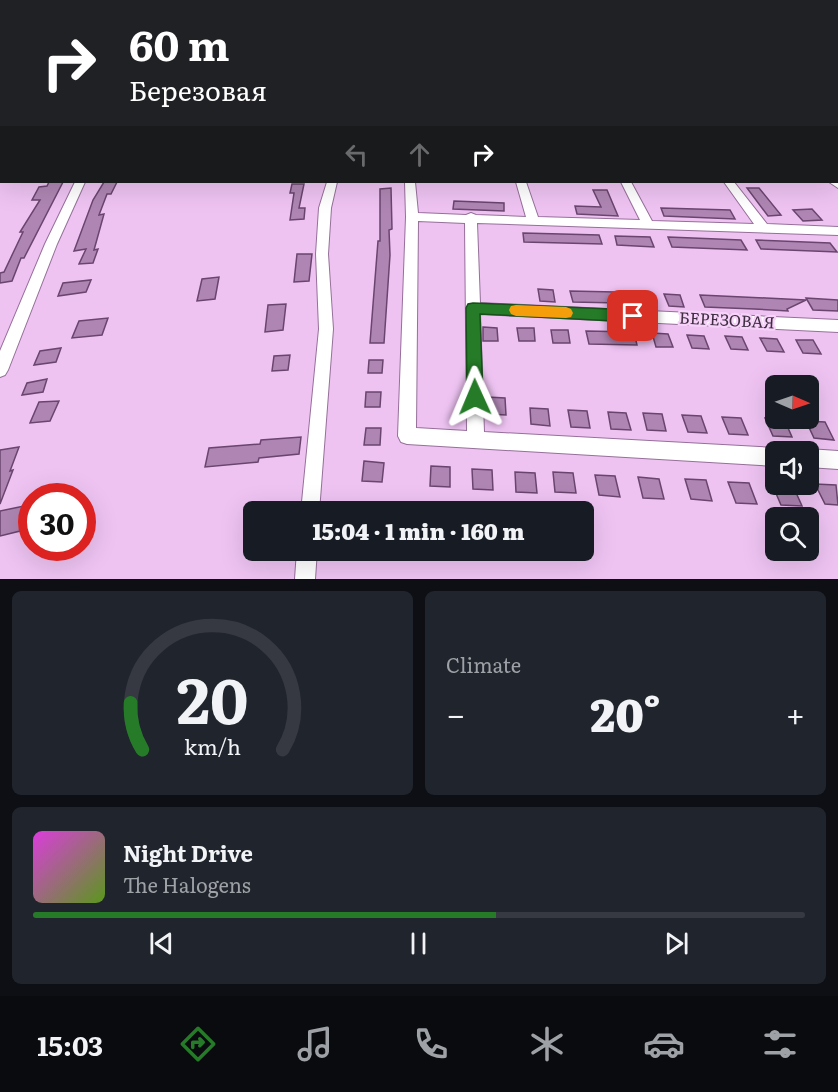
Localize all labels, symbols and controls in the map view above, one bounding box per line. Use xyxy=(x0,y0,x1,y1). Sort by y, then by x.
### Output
text: 60 m xyxy=(129,12,230,74)
icon: right xyxy=(30,24,108,102)
text: Березовая xyxy=(129,69,267,109)
icon: left xyxy=(340,138,373,171)
icon: ahead xyxy=(403,138,436,171)
icon: right xyxy=(466,138,499,171)
pin xyxy=(607,290,658,341)
icon: arrive xyxy=(616,299,649,332)
street label: БЕРЕЗОВАЯ xyxy=(678,305,776,333)
position arrow xyxy=(443,365,507,429)
north arrow xyxy=(765,375,819,429)
map controls xyxy=(765,375,819,561)
button: sound xyxy=(765,441,819,495)
speed limit sign: 30 xyxy=(18,483,96,561)
button: search xyxy=(765,507,819,561)
text: 15:04 · 1 min · 160 m xyxy=(312,514,525,547)
text: Climate xyxy=(446,649,521,679)
text: 20 xyxy=(177,651,248,743)
text: 20° xyxy=(590,679,661,746)
text: − xyxy=(446,688,465,737)
text: + xyxy=(786,688,805,737)
text: km/h xyxy=(184,730,241,762)
text: Night Drive xyxy=(123,836,253,869)
text: The Halogens xyxy=(123,869,251,899)
icon: previous xyxy=(145,927,178,960)
icon: pause xyxy=(402,927,435,960)
icon: next xyxy=(660,927,693,960)
icon: directions xyxy=(177,1023,219,1065)
icon: music xyxy=(294,1023,336,1065)
icon: phone xyxy=(410,1023,452,1065)
icon: climate xyxy=(526,1023,568,1065)
icon: car xyxy=(643,1023,685,1065)
icon: filters xyxy=(759,1023,801,1065)
text: 15:03 xyxy=(37,1024,103,1064)

